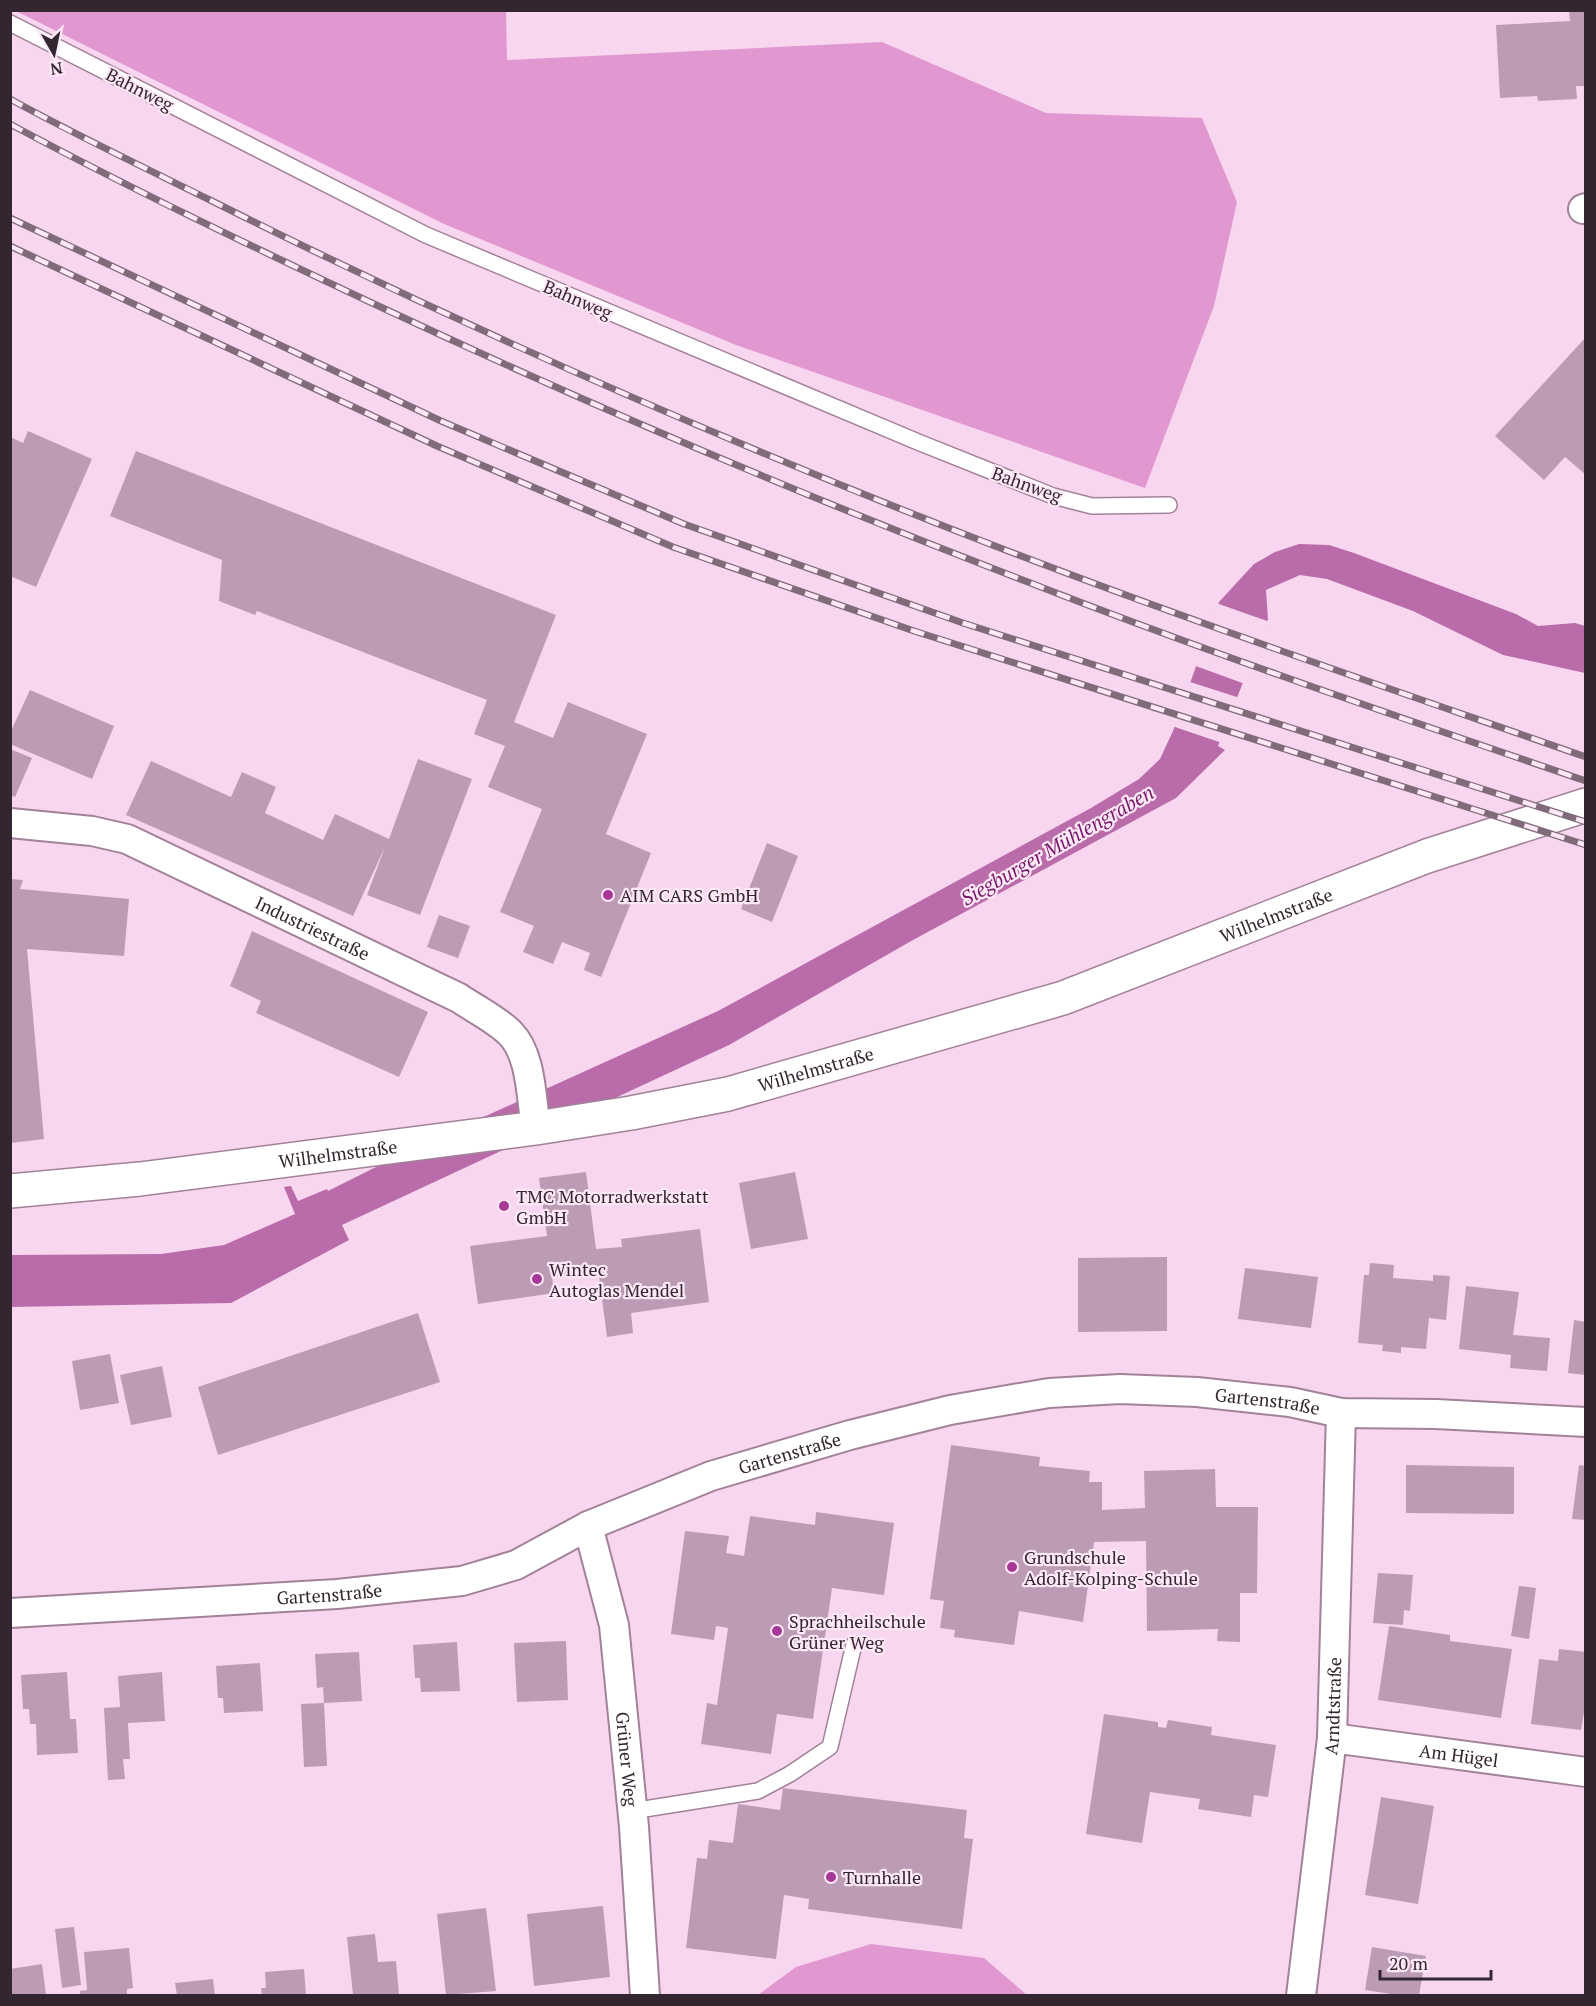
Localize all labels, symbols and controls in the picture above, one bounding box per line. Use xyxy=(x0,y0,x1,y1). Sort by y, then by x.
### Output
north arrow xyxy=(24,24,84,84)
text: N xyxy=(49,57,64,81)
street label: Bahnweg xyxy=(102,62,178,116)
street label: Bahnweg xyxy=(540,274,617,324)
street label: Bahnweg xyxy=(989,460,1066,508)
water label: Siegburger Mühlengraben xyxy=(956,779,1158,911)
street label: Wilhelmstraße xyxy=(1216,882,1336,948)
place label: AIM CARS GmbH xyxy=(620,883,758,907)
marker: AIM CARS GmbH xyxy=(601,888,615,902)
street label: Industriestraße xyxy=(251,890,374,966)
street label: Wilhelmstraße xyxy=(755,1041,876,1097)
street label: Wilhelmstraße xyxy=(277,1134,399,1173)
place label: TMC Motorradwerkstatt GmbH xyxy=(516,1184,709,1229)
marker: TMC Motorradwerkstatt GmbH xyxy=(497,1199,511,1213)
place label: Wintec Autoglas Mendel xyxy=(549,1257,684,1302)
marker: Wintec Autoglas Mendel xyxy=(530,1272,544,1286)
street label: Gartenstraße xyxy=(1214,1382,1322,1420)
street label: Gartenstraße xyxy=(735,1426,844,1479)
place label: Grundschule Adolf-Kolping-Schule xyxy=(1024,1545,1198,1590)
marker: Grundschule Adolf-Kolping-Schule xyxy=(1005,1560,1019,1574)
street label: Gartenstraße xyxy=(276,1577,383,1609)
place label: Sprachheilschule Grüner Weg xyxy=(789,1609,926,1654)
marker: Sprachheilschule Grüner Weg xyxy=(770,1624,784,1638)
street label: Arndtstraße xyxy=(1318,1657,1346,1756)
street label: Grüner Weg xyxy=(611,1711,644,1808)
street label: Am Hügel xyxy=(1418,1738,1500,1772)
place label: Turnhalle xyxy=(843,1865,921,1889)
marker: Turnhalle xyxy=(824,1870,838,1884)
scale bar xyxy=(1380,1943,1491,1981)
text: 20 m xyxy=(1389,1951,1429,1975)

